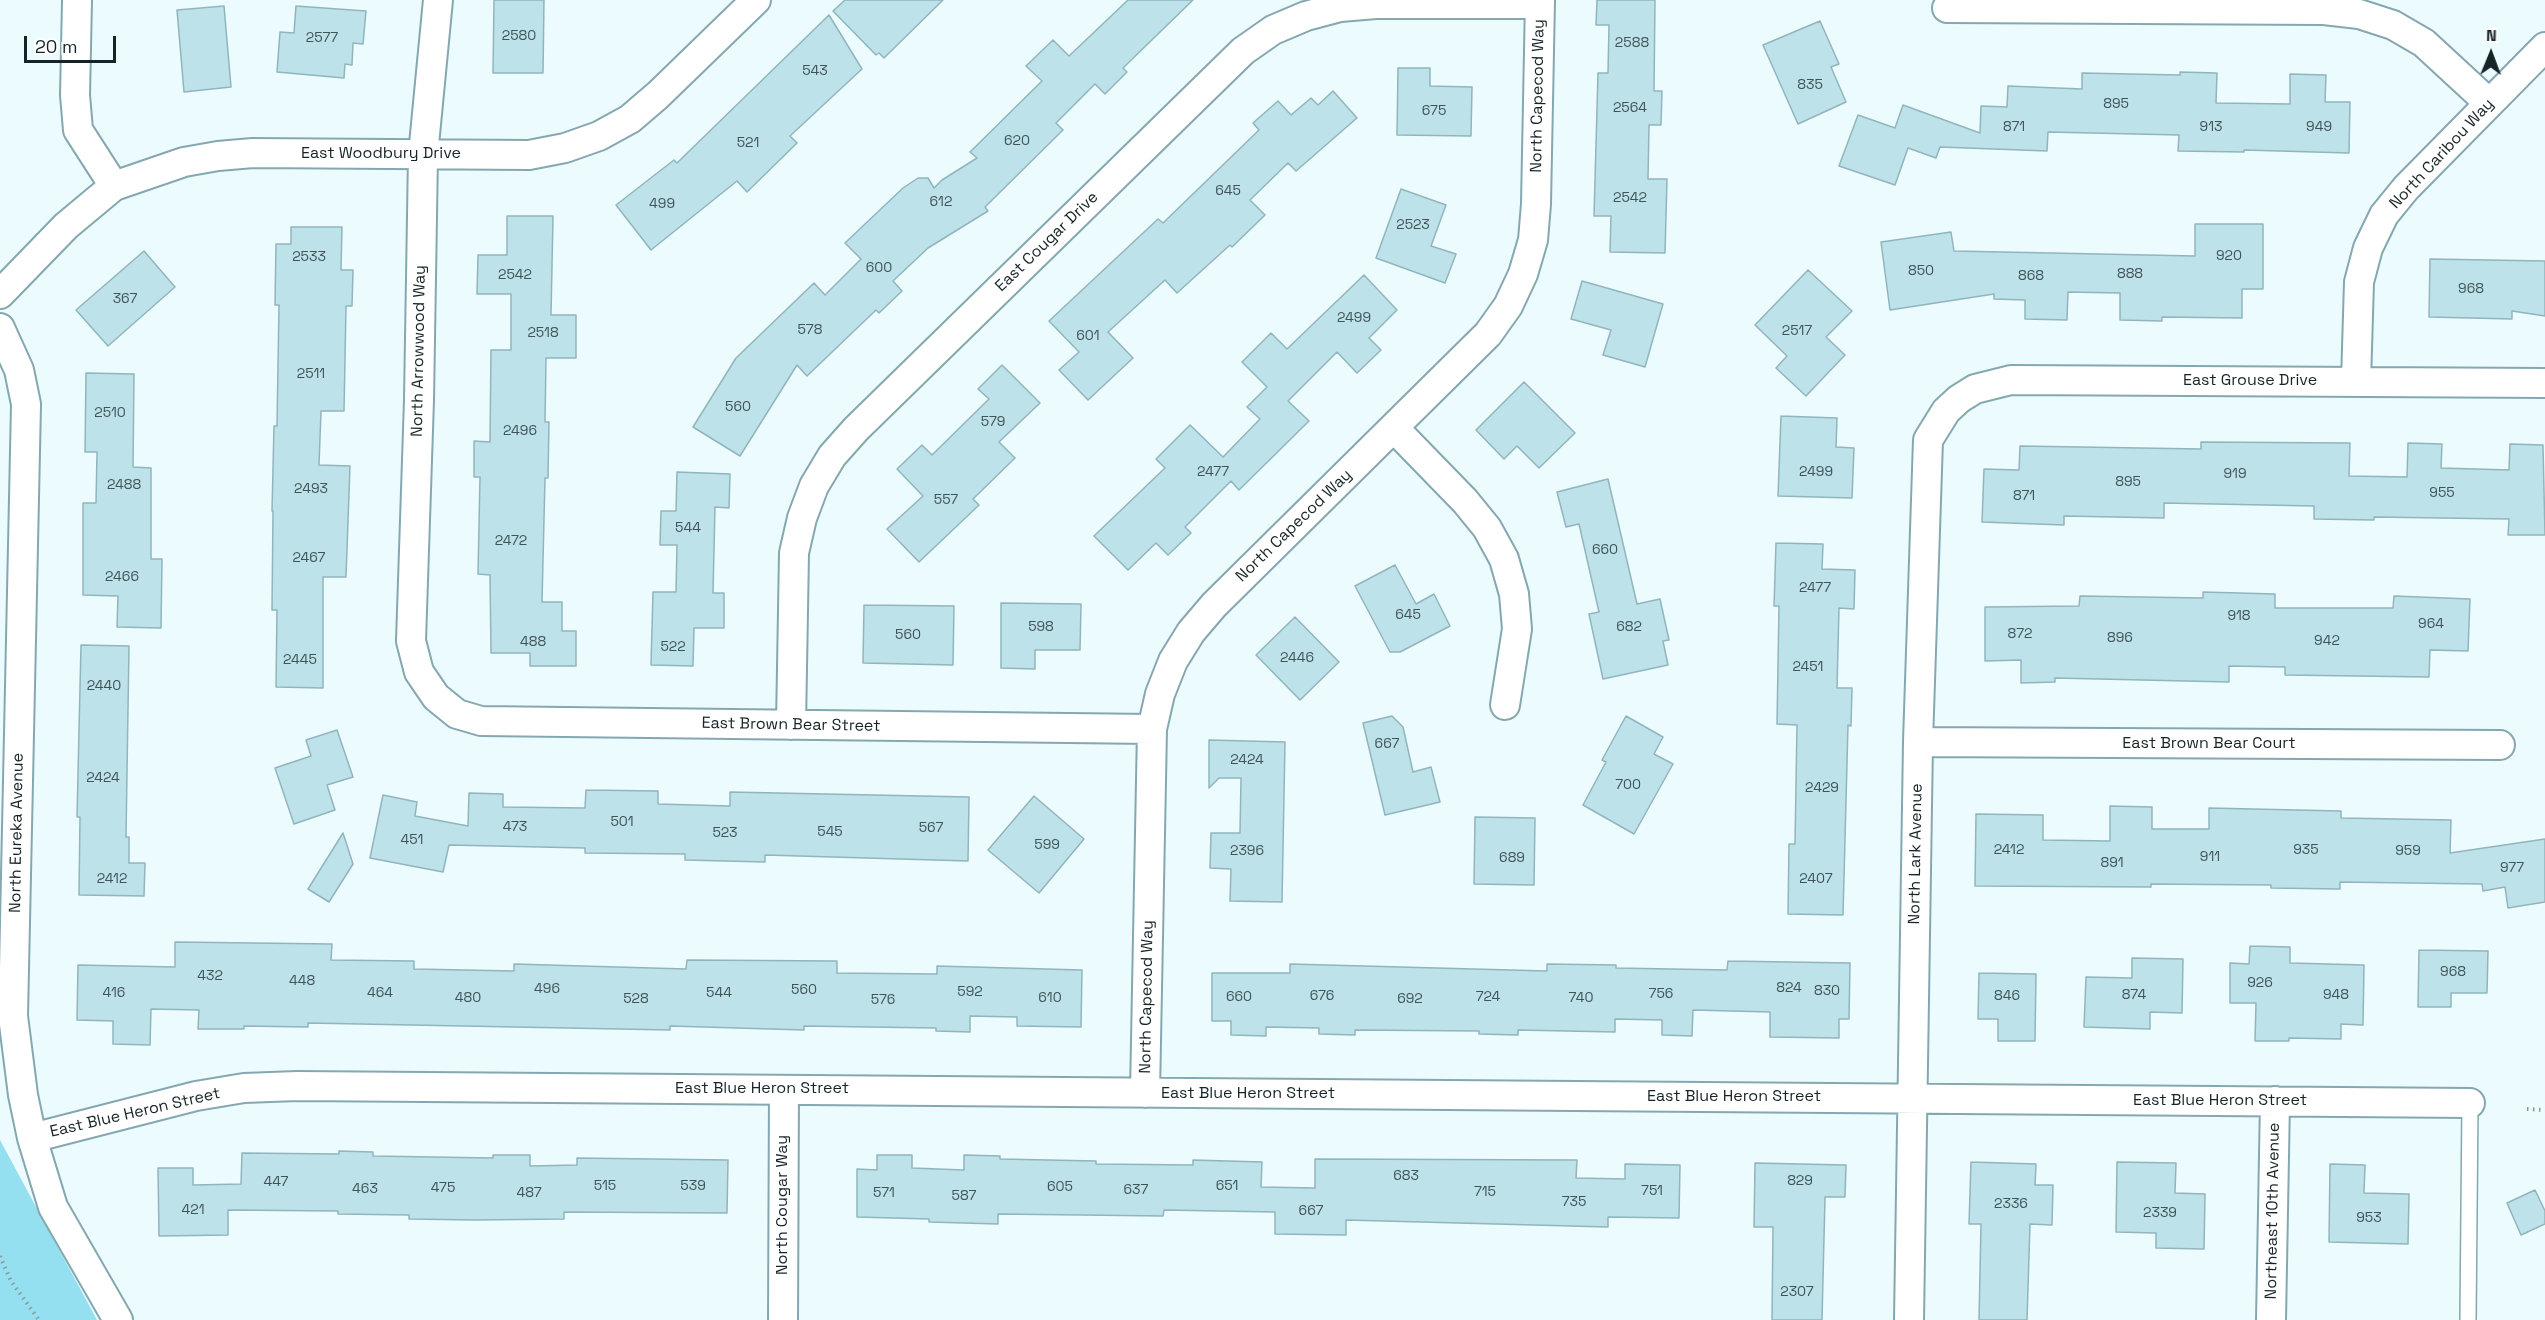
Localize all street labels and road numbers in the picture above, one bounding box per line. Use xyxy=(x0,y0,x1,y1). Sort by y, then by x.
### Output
street label: North Capecod Way xyxy=(1527,19,1549,173)
street label: North Caribou Way xyxy=(2386,95,2498,213)
street label: East Woodbury Drive xyxy=(301,144,461,164)
street label: East Cougar Drive xyxy=(992,188,1102,296)
street label: North Arrowwood Way xyxy=(408,265,430,437)
street label: East Grouse Drive xyxy=(2183,371,2317,391)
street label: North Capecod Way xyxy=(1232,466,1356,586)
street label: East Brown Bear Street xyxy=(701,714,881,736)
street label: East Brown Bear Court xyxy=(2122,734,2296,754)
street label: North Eureka Avenue xyxy=(6,753,28,913)
street label: North Lark Avenue xyxy=(1905,783,1927,925)
street label: North Capecod Way xyxy=(1136,920,1158,1074)
street label: East Blue Heron Street xyxy=(675,1079,849,1099)
street label: East Blue Heron Street xyxy=(48,1084,222,1142)
street label: East Blue Heron Street xyxy=(1161,1084,1335,1104)
street label: East Blue Heron Street xyxy=(1647,1087,1821,1107)
street label: East Blue Heron Street xyxy=(2133,1091,2307,1111)
street label: Northeast 10th Avenue xyxy=(2262,1122,2284,1300)
street label: North Cougar Way xyxy=(773,1135,793,1275)

